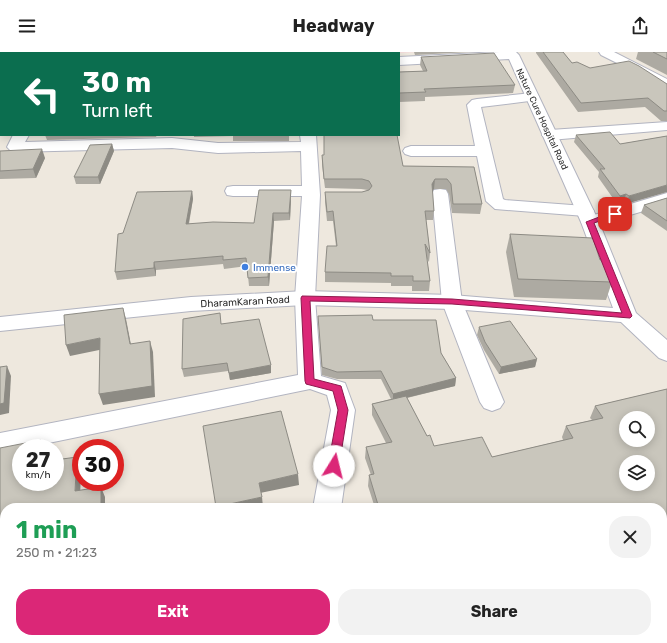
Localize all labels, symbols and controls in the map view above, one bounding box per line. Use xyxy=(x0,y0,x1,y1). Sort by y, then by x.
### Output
icon: menu xyxy=(16,15,38,37)
text: Headway xyxy=(293,15,374,37)
icon: share xyxy=(629,15,651,37)
text: 30 m xyxy=(82,66,151,99)
street label: Nature Cure Hospital Road xyxy=(514,67,570,171)
icon: left xyxy=(16,68,68,120)
text: Turn left xyxy=(82,100,152,122)
pin xyxy=(598,197,632,231)
icon: arrive xyxy=(604,203,626,225)
marker: Immense xyxy=(240,262,250,272)
place label: Immense xyxy=(253,262,296,274)
street label: DharamKaran Road xyxy=(200,294,290,310)
map controls xyxy=(619,411,655,491)
button: search xyxy=(619,411,655,447)
speed limit sign: 30 xyxy=(72,439,124,491)
position arrow xyxy=(313,445,355,487)
text: 27 xyxy=(26,448,50,472)
button: layers xyxy=(619,455,655,491)
text: km/h xyxy=(26,469,50,481)
text: 1 min xyxy=(16,516,77,544)
button: close xyxy=(609,516,651,558)
text: 250 m · 21:23 xyxy=(16,545,97,560)
button: Exit xyxy=(16,589,330,635)
button: Share xyxy=(338,589,651,635)

